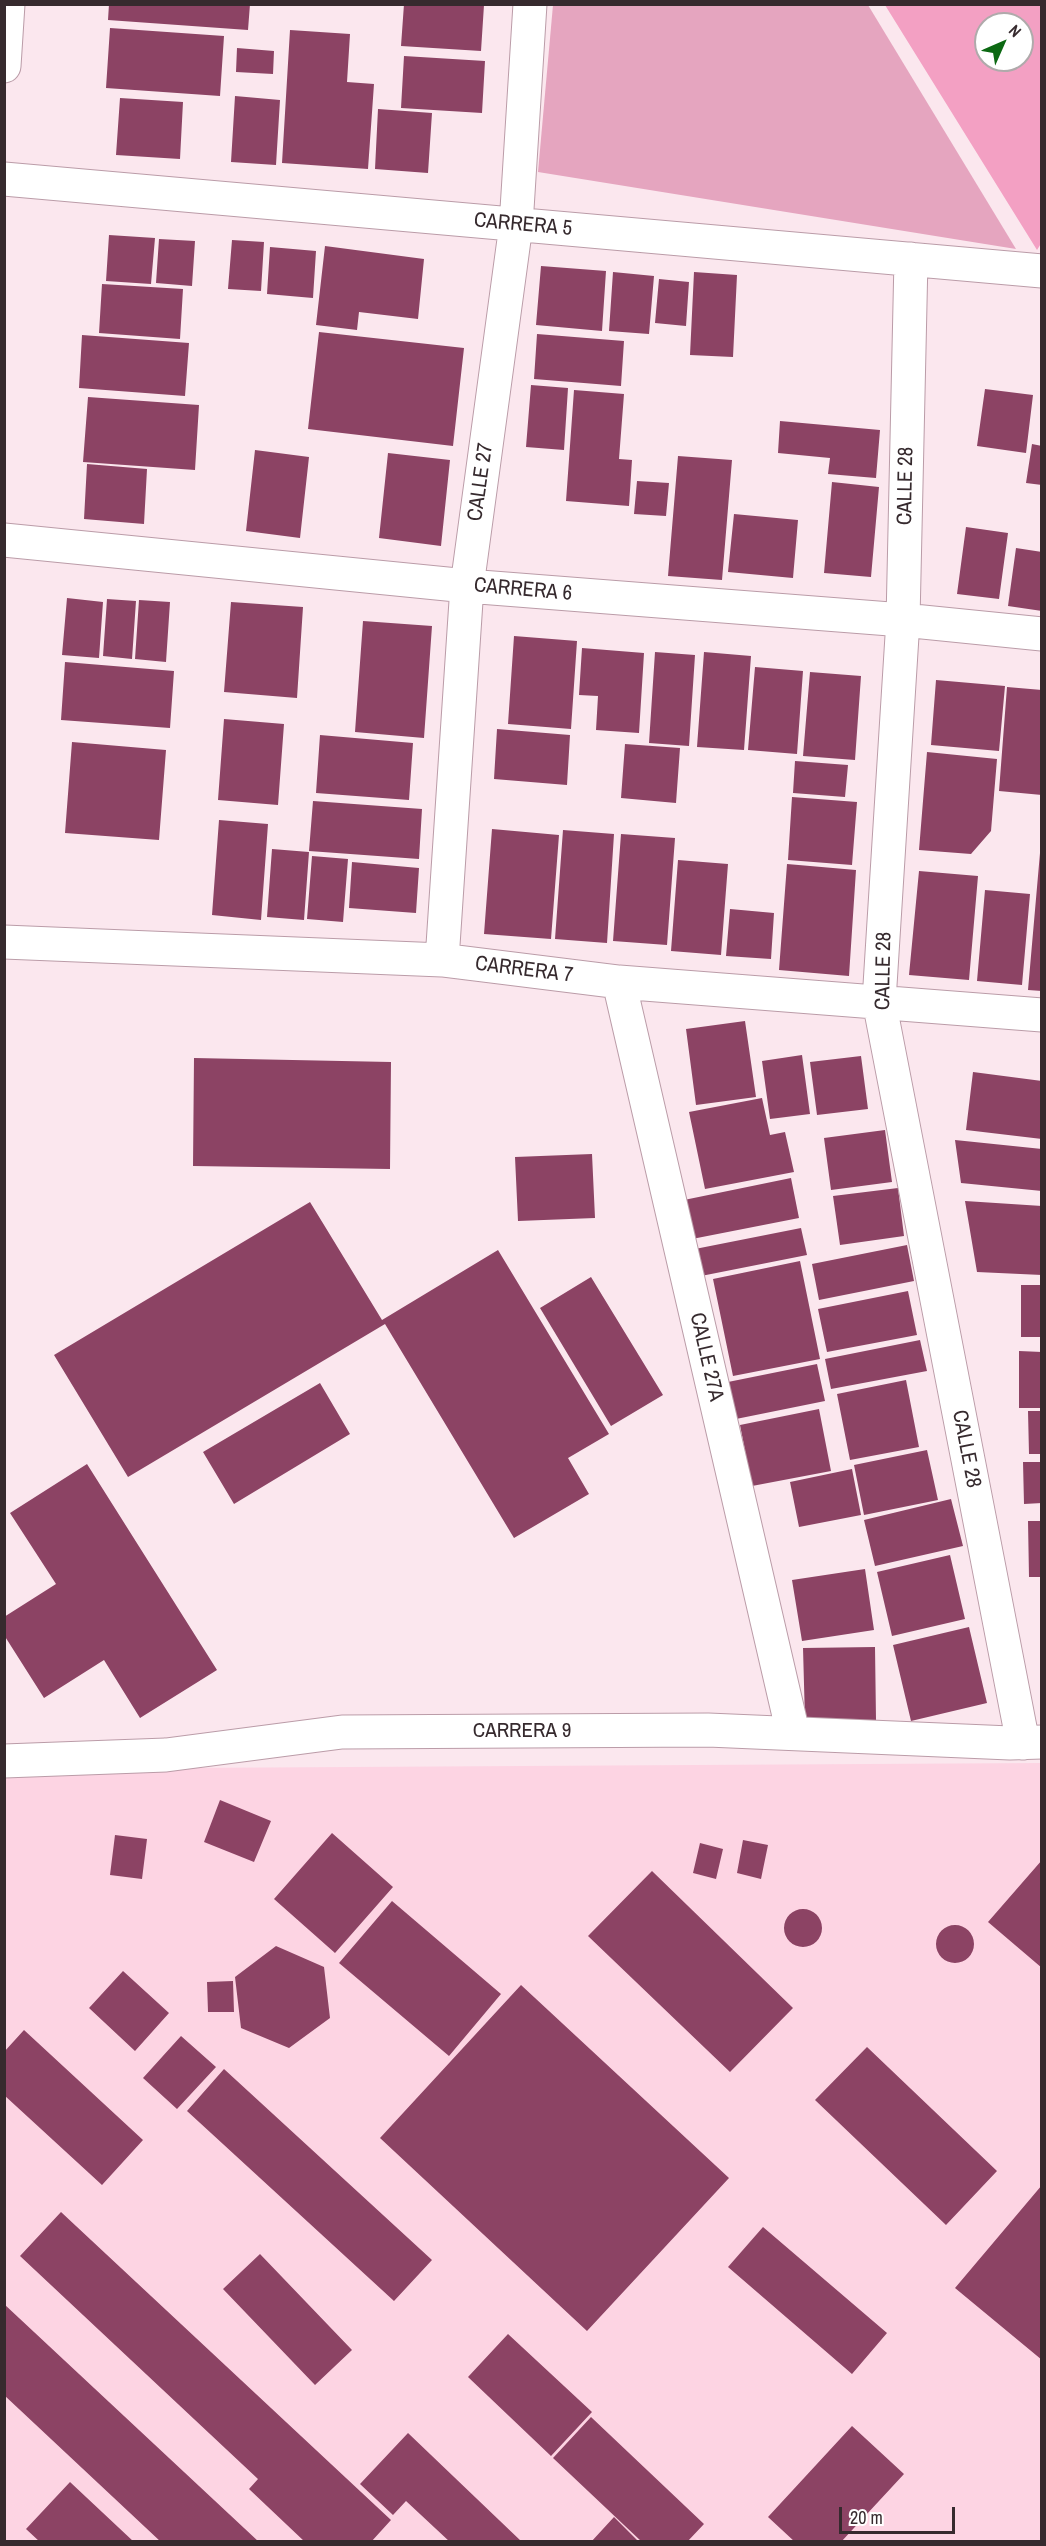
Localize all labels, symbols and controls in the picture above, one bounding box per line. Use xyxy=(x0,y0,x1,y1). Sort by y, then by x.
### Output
north arrow xyxy=(974,12,1034,72)
text: N xyxy=(1004,20,1026,42)
street label: CARRERA 5 xyxy=(473,208,573,242)
street label: CALLE 27 xyxy=(463,441,499,523)
street label: CALLE 28 xyxy=(893,447,919,525)
street label: CARRERA 6 xyxy=(473,573,573,607)
street label: CALLE 28 xyxy=(871,932,897,1010)
street label: CARRERA 7 xyxy=(474,951,574,989)
street label: CALLE 27A xyxy=(684,1310,728,1404)
street label: CALLE 28 xyxy=(946,1408,986,1490)
street label: CARRERA 9 xyxy=(473,1718,571,1744)
scale bar xyxy=(842,2495,958,2533)
text: 20 m xyxy=(850,2505,883,2530)

